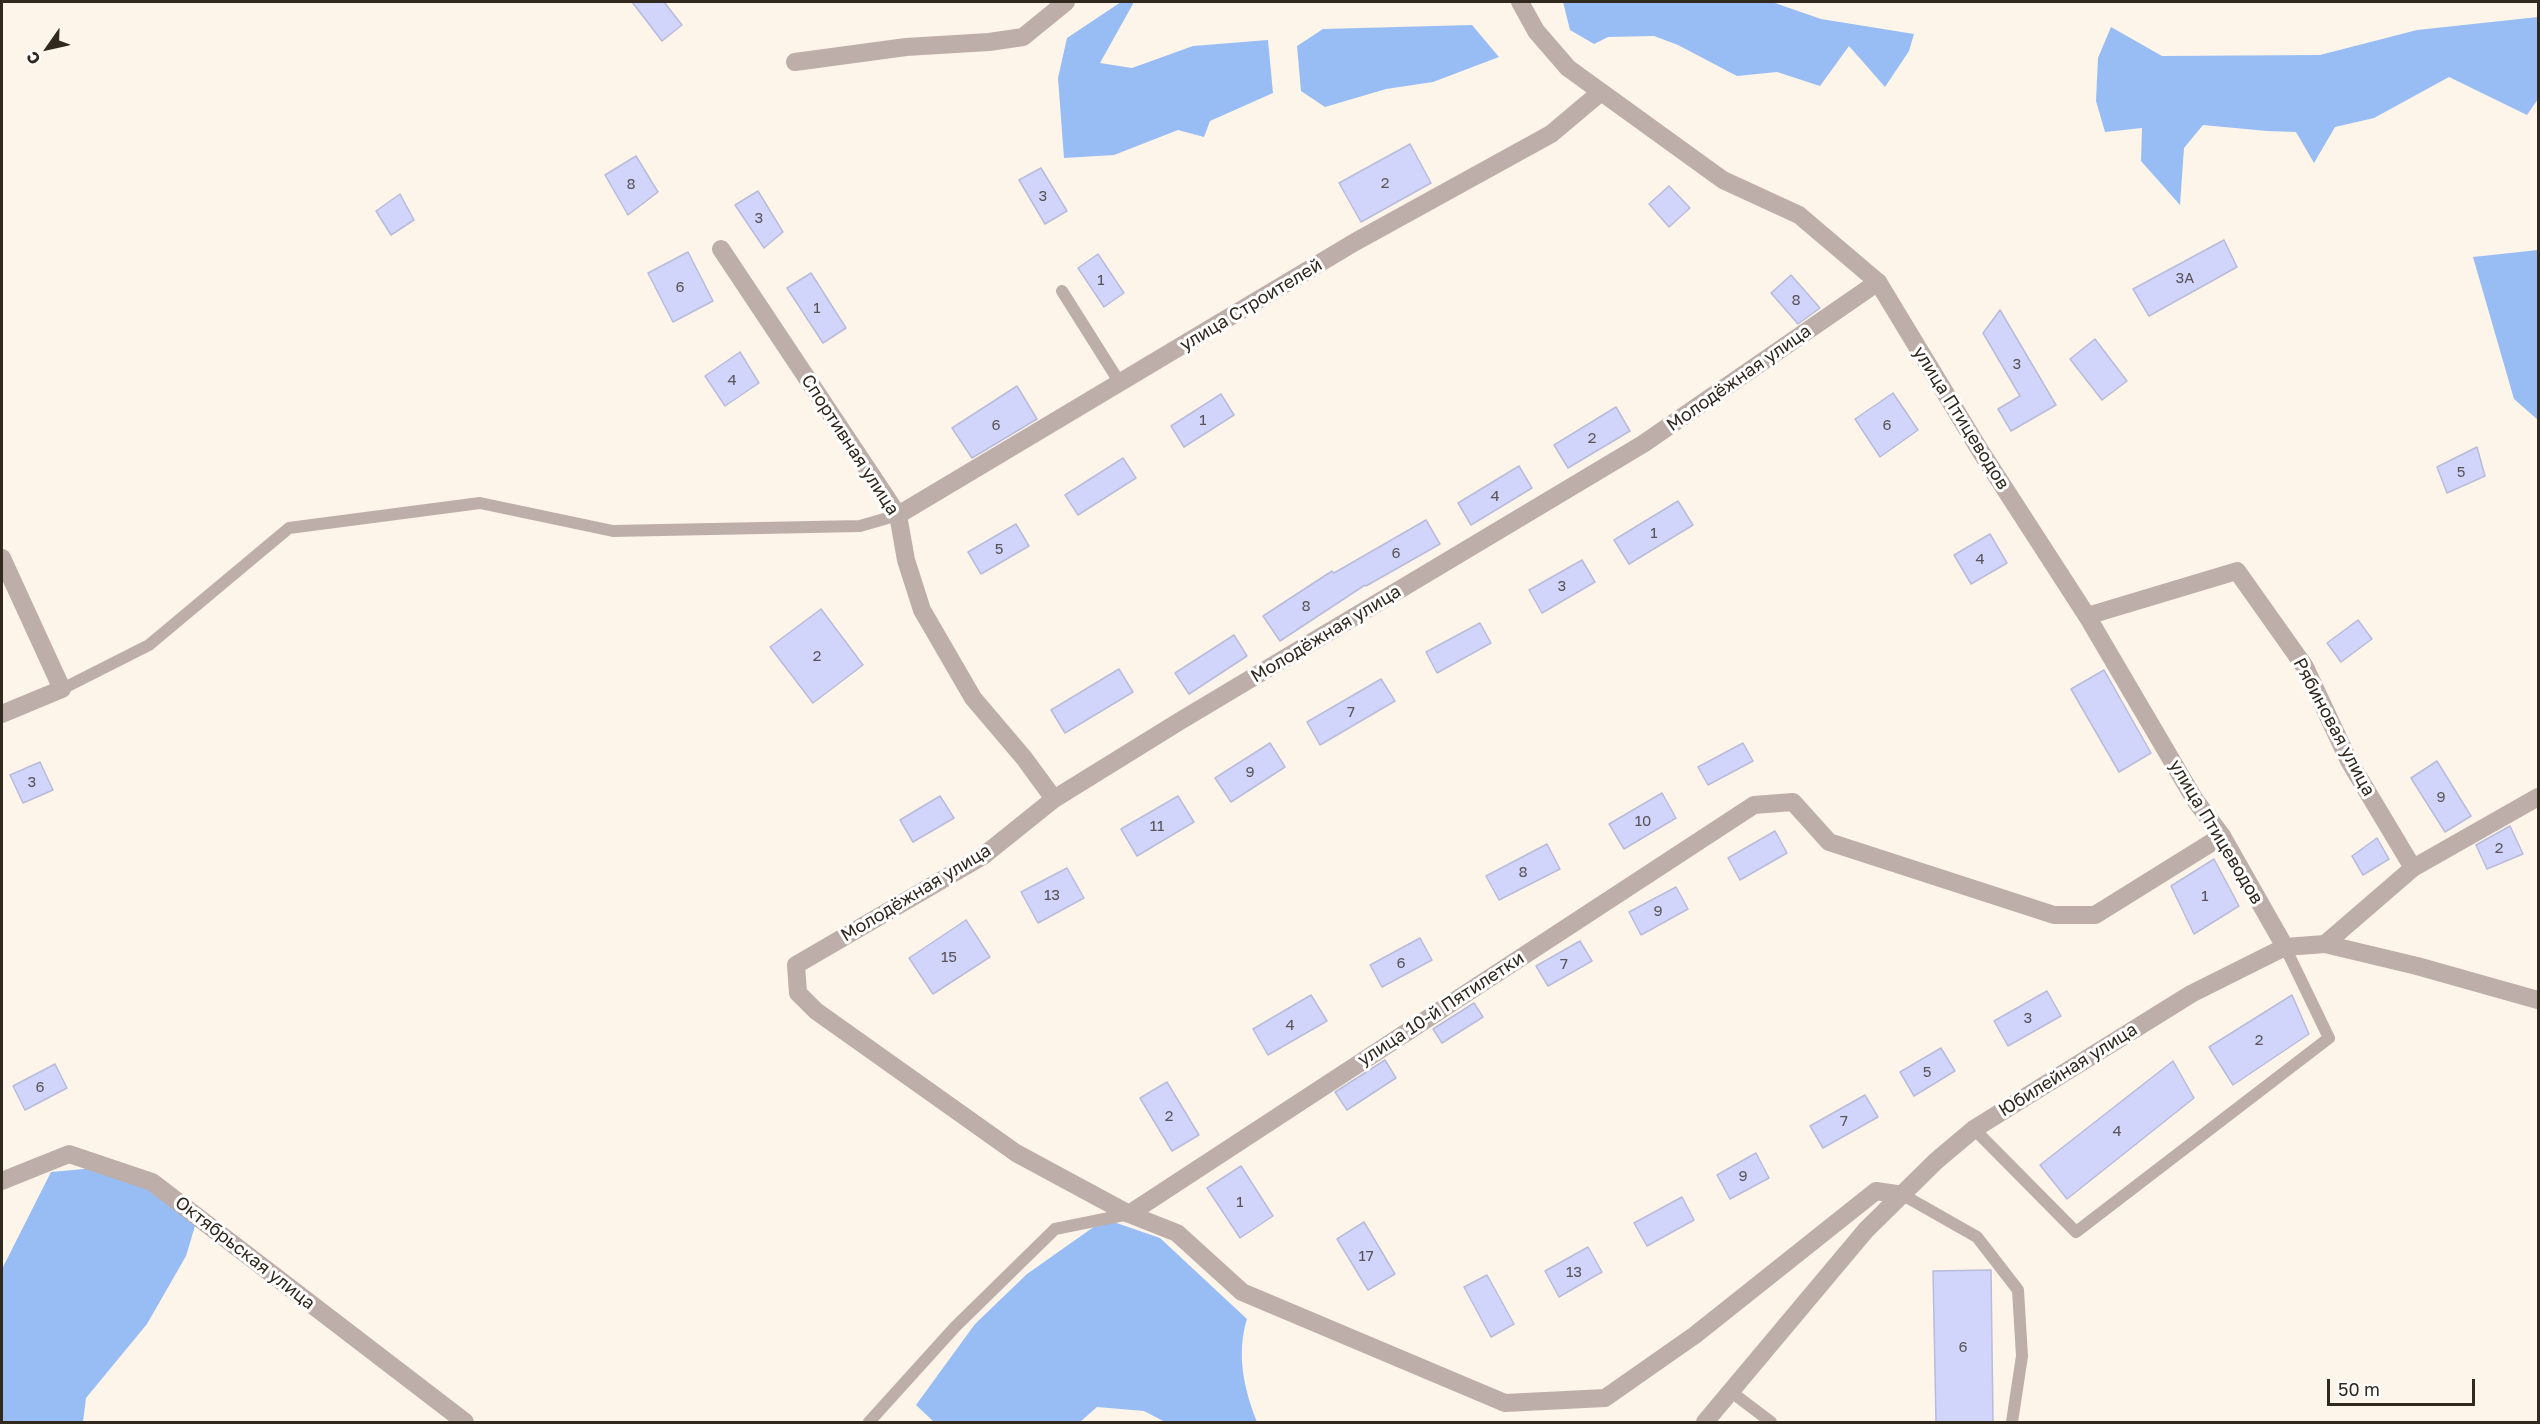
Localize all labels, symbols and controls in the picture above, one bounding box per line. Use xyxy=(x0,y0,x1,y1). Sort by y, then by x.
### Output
north arrow xyxy=(18,18,78,78)
text: С xyxy=(22,48,45,68)
house number: 2 xyxy=(1381,174,1389,192)
house number: 8 xyxy=(626,175,636,193)
house number: 3 xyxy=(1039,187,1047,205)
house number: 3 xyxy=(755,209,763,227)
street label: улица Строителей xyxy=(1176,254,1326,356)
house number: 3А xyxy=(2176,269,2194,287)
house number: 1 xyxy=(1097,271,1105,289)
house number: 6 xyxy=(675,278,685,296)
house number: 8 xyxy=(1791,291,1801,309)
house number: 1 xyxy=(813,299,821,317)
street label: Молодёжная улица xyxy=(1663,320,1815,436)
street label: улица Птицеводов xyxy=(1908,342,2014,494)
house number: 3 xyxy=(2013,355,2021,373)
house number: 4 xyxy=(727,371,737,389)
street label: Спортивная улица xyxy=(796,371,904,519)
house number: 1 xyxy=(1199,411,1207,429)
house number: 6 xyxy=(991,416,1001,434)
house number: 6 xyxy=(1882,416,1892,434)
house number: 2 xyxy=(1588,429,1596,447)
house number: 5 xyxy=(2457,463,2465,481)
house number: 4 xyxy=(1490,487,1500,505)
house number: 1 xyxy=(1650,524,1658,542)
house number: 5 xyxy=(995,540,1003,558)
house number: 6 xyxy=(1391,544,1401,562)
house number: 4 xyxy=(1975,550,1985,568)
house number: 3 xyxy=(1558,577,1566,595)
street label: Молодёжная улица xyxy=(1247,581,1405,687)
house number: 8 xyxy=(1301,597,1311,615)
house number: 2 xyxy=(813,647,821,665)
street label: Рябиновая улица xyxy=(2288,654,2380,800)
house number: 7 xyxy=(1347,703,1355,721)
street label: улица Птицеводов xyxy=(2164,756,2268,908)
house number: 9 xyxy=(1245,763,1255,781)
house number: 3 xyxy=(28,773,36,791)
house number: 9 xyxy=(2436,788,2446,806)
house number: 10 xyxy=(1635,812,1651,830)
house number: 11 xyxy=(1150,817,1164,835)
house number: 2 xyxy=(2495,839,2503,857)
street label: Молодёжная улица xyxy=(837,840,995,946)
house number: 8 xyxy=(1518,863,1528,881)
house number: 13 xyxy=(1044,886,1060,904)
house number: 1 xyxy=(2201,887,2209,905)
house number: 9 xyxy=(1653,902,1663,920)
street label: улица 10-й Пятилетки xyxy=(1354,947,1528,1071)
house number: 15 xyxy=(941,948,957,966)
house number: 6 xyxy=(1396,954,1406,972)
house number: 7 xyxy=(1560,955,1568,973)
house number: 3 xyxy=(2024,1009,2032,1027)
house number: 4 xyxy=(1285,1016,1295,1034)
street label: Юбилейная улица xyxy=(1995,1019,2141,1121)
house number: 2 xyxy=(2255,1031,2263,1049)
house number: 5 xyxy=(1923,1063,1931,1081)
house number: 6 xyxy=(35,1078,45,1096)
house number: 2 xyxy=(1165,1107,1173,1125)
house number: 7 xyxy=(1840,1112,1848,1130)
house number: 4 xyxy=(2112,1122,2122,1140)
house number: 9 xyxy=(1738,1167,1748,1185)
street label: Октябрьская улица xyxy=(171,1192,319,1314)
house number: 1 xyxy=(1236,1193,1244,1211)
house number: 17 xyxy=(1358,1247,1374,1265)
house number: 13 xyxy=(1566,1263,1582,1281)
house number: 6 xyxy=(1958,1338,1968,1356)
scale bar xyxy=(2330,1367,2478,1405)
text: 50 m xyxy=(2338,1378,2380,1400)

